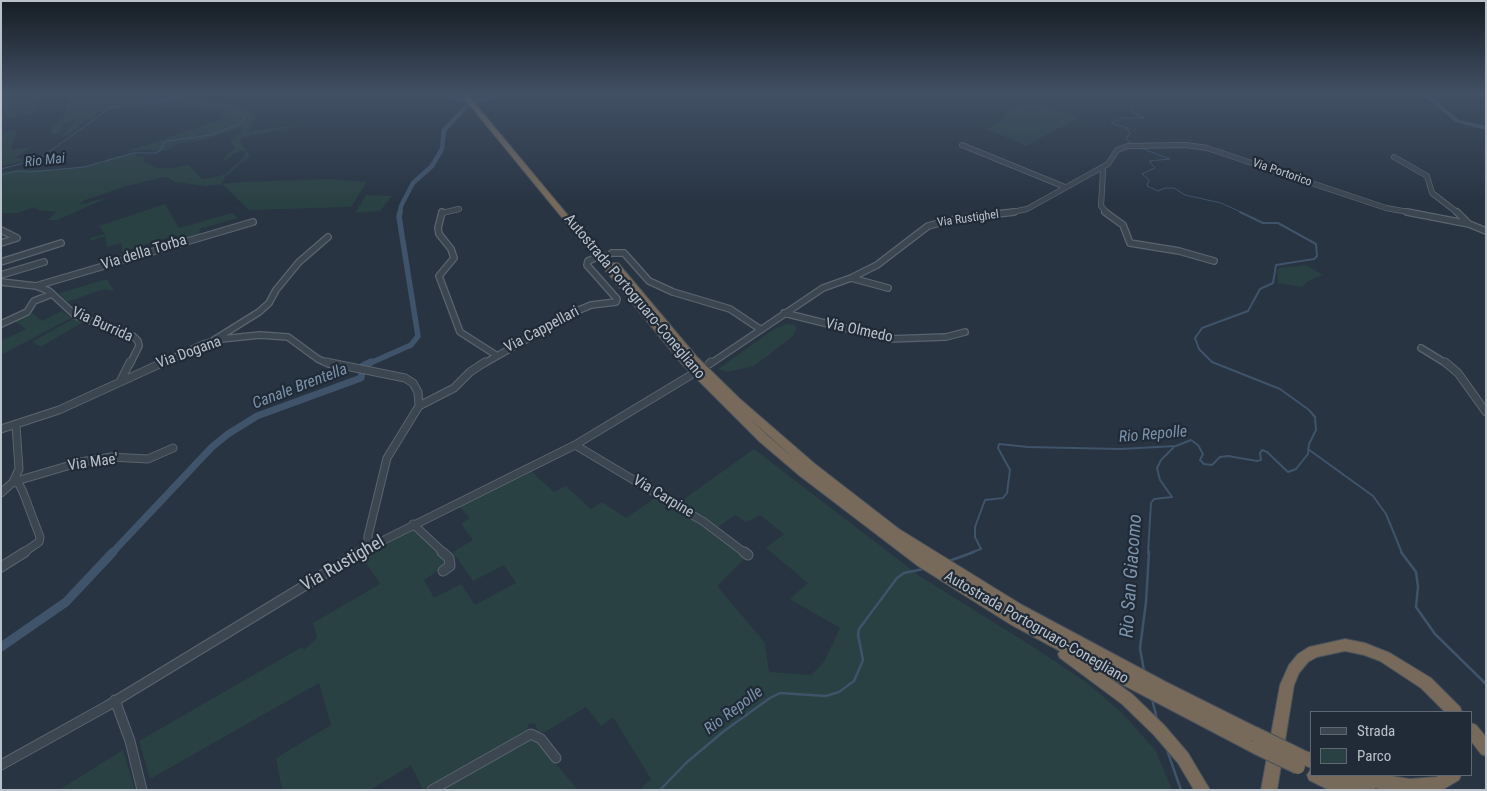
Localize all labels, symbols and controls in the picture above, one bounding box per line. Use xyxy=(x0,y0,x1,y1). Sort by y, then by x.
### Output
water label: Rio Mai xyxy=(24,151,66,171)
street label: Via Portorico xyxy=(1250,156,1314,190)
street label: Via Rustighel xyxy=(936,208,1000,230)
street label: Autostrada Portogruaro-Conegliano xyxy=(560,211,708,383)
street label: Via della Torba xyxy=(99,231,189,275)
street label: Via Cappellari xyxy=(502,303,582,357)
street label: Via Burrida xyxy=(69,304,135,346)
street label: Via Olmedo xyxy=(824,315,894,347)
street label: Via Dogana xyxy=(154,333,224,373)
water label: Canale Brentella xyxy=(250,360,350,414)
water label: Rio Repolle xyxy=(1118,422,1188,448)
street label: Via Mae' xyxy=(67,451,119,475)
street label: Via Carpine xyxy=(629,472,697,522)
water label: Rio San Giacomo xyxy=(1116,513,1148,639)
street label: Via Rustighel xyxy=(297,531,389,597)
street label: Autostrada Portogruaro-Conegliano xyxy=(941,568,1131,688)
water label: Rio Repolle xyxy=(701,683,767,739)
legend xyxy=(1310,711,1472,776)
text: Strada xyxy=(1357,722,1395,740)
text: Parco xyxy=(1357,747,1391,765)

